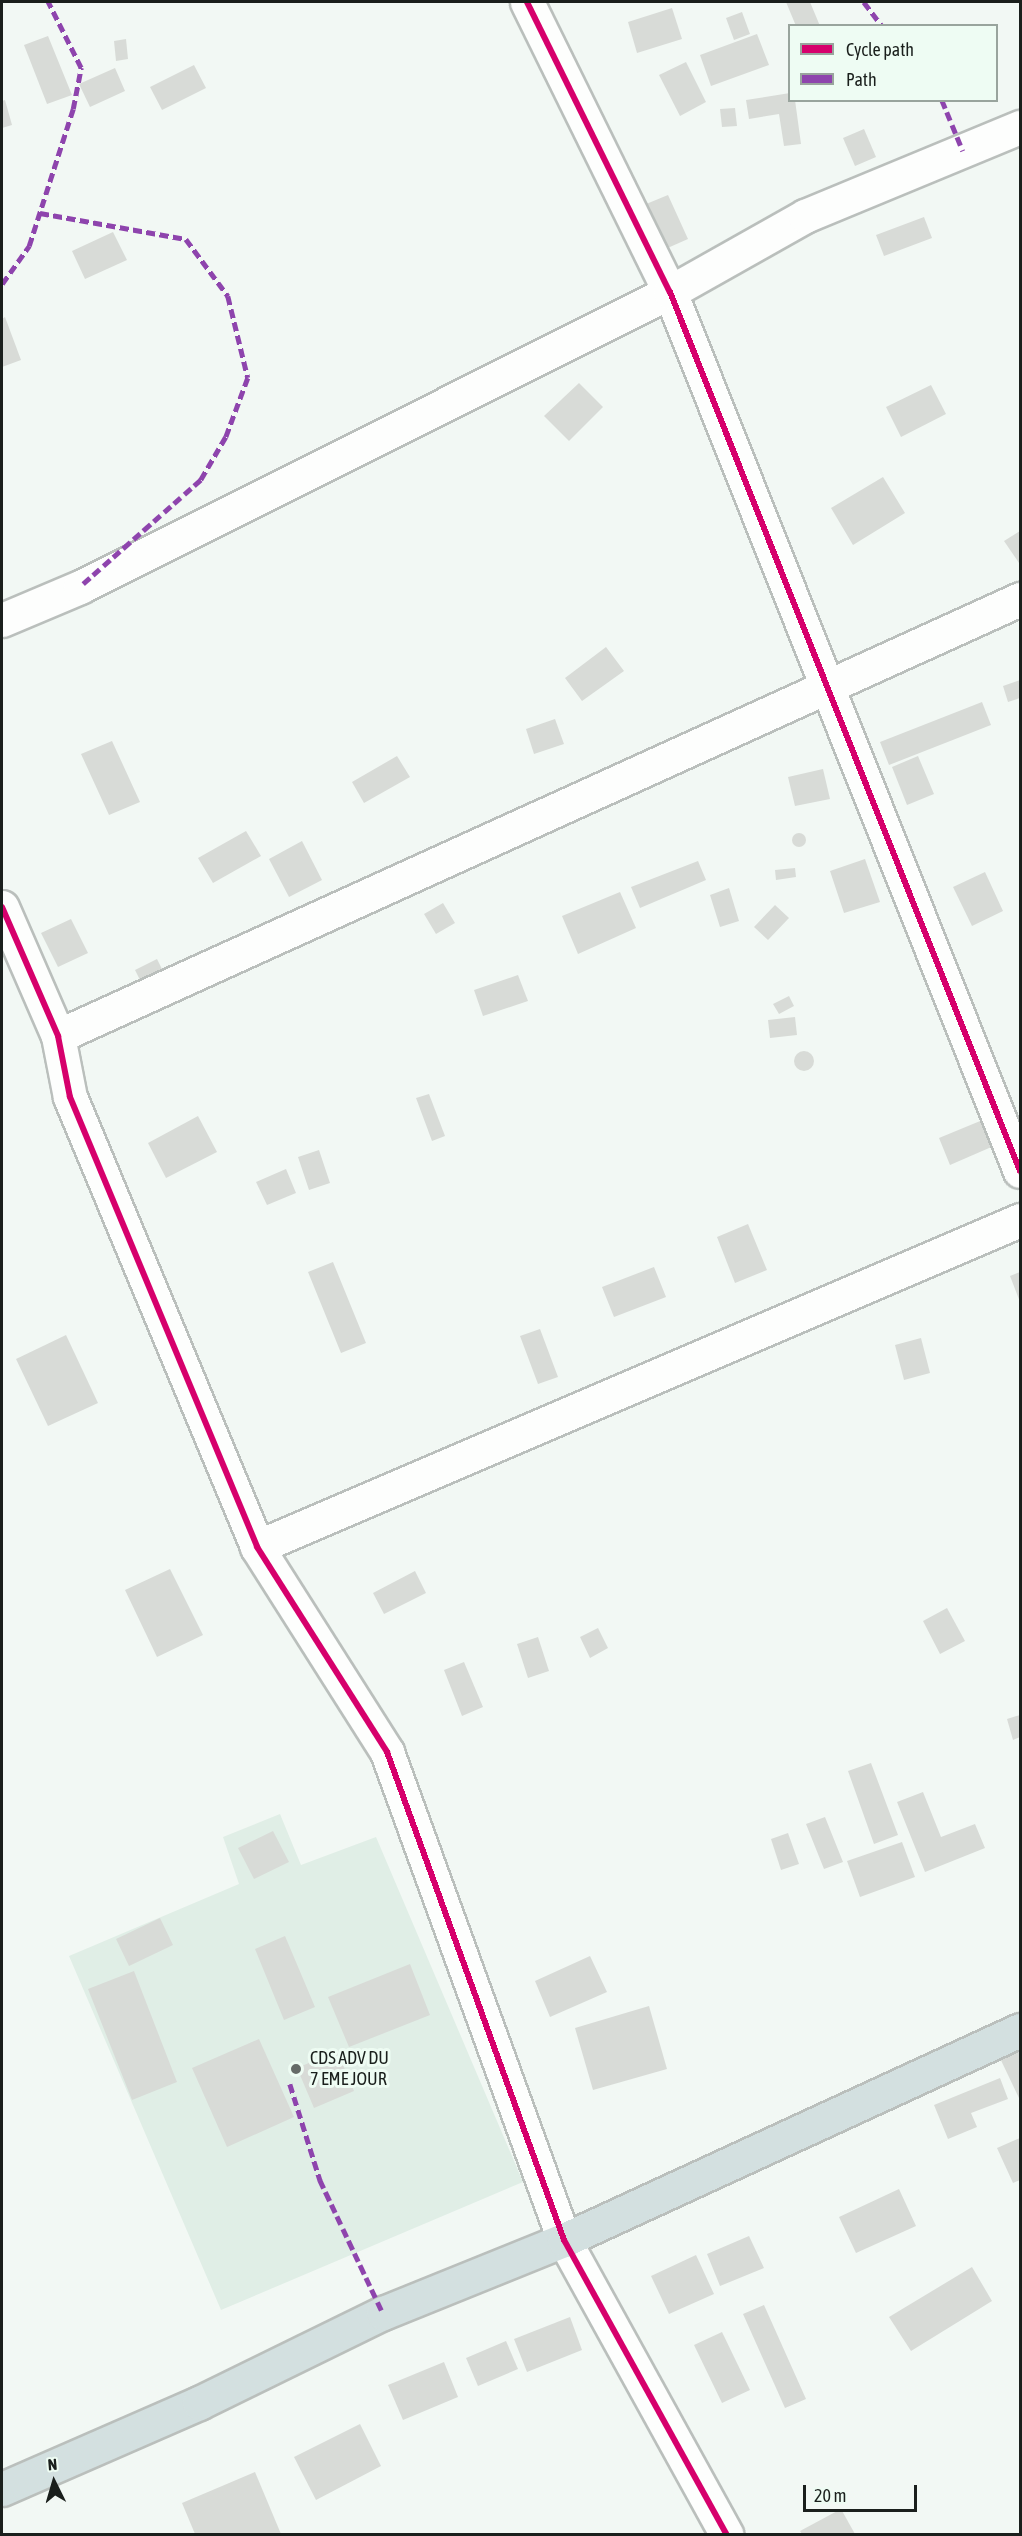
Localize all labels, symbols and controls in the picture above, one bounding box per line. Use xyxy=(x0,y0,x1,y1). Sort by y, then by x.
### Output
legend xyxy=(788,24,998,102)
text: Cycle path xyxy=(846,39,914,60)
text: Path xyxy=(846,69,877,90)
place label: CDS ADV DU 7 EME JOUR xyxy=(310,2048,389,2090)
marker: CDS ADV DU 7 EME JOUR xyxy=(287,2060,305,2078)
north arrow xyxy=(24,2452,84,2512)
text: N xyxy=(47,2455,58,2473)
scale bar xyxy=(806,2473,920,2511)
text: 20 m xyxy=(814,2485,846,2506)

